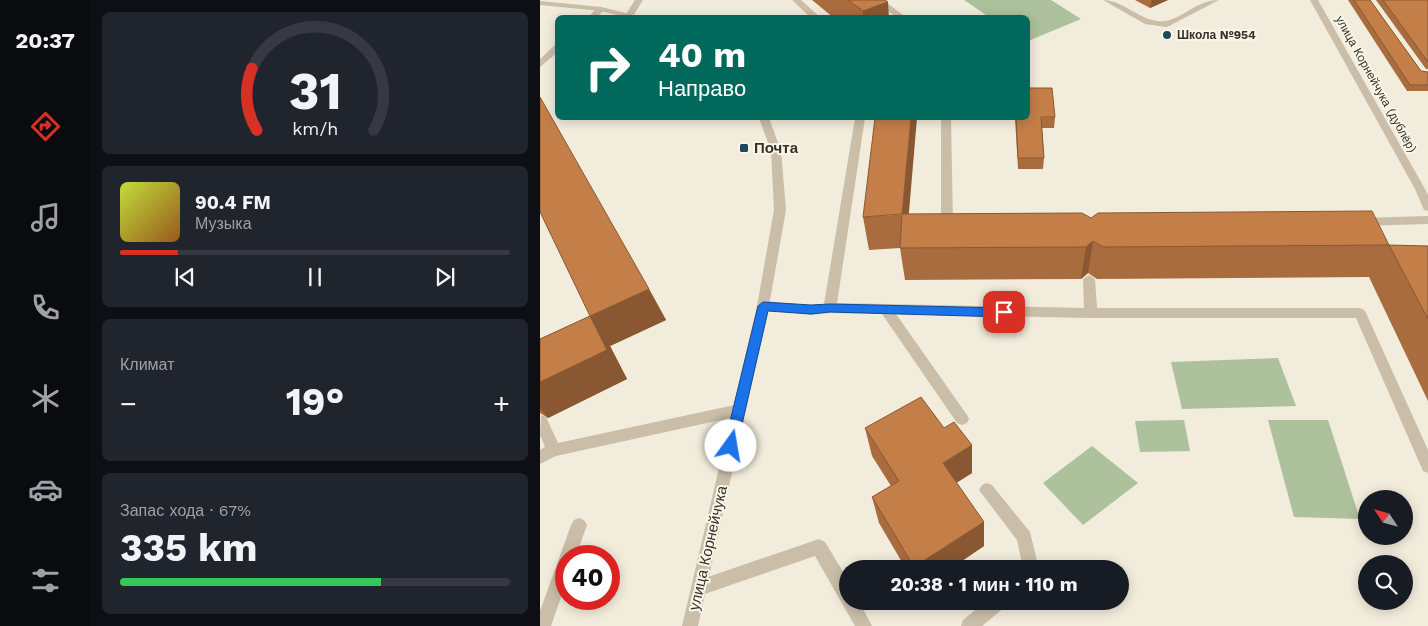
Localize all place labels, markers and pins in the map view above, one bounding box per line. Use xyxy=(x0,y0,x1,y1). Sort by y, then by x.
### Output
place label: Школа №954 xyxy=(1177,28,1256,42)
marker: Школа №954 xyxy=(1161,29,1173,41)
place label: Почта xyxy=(754,139,799,157)
marker: Почта xyxy=(738,142,750,154)
pin xyxy=(983,291,1025,333)

